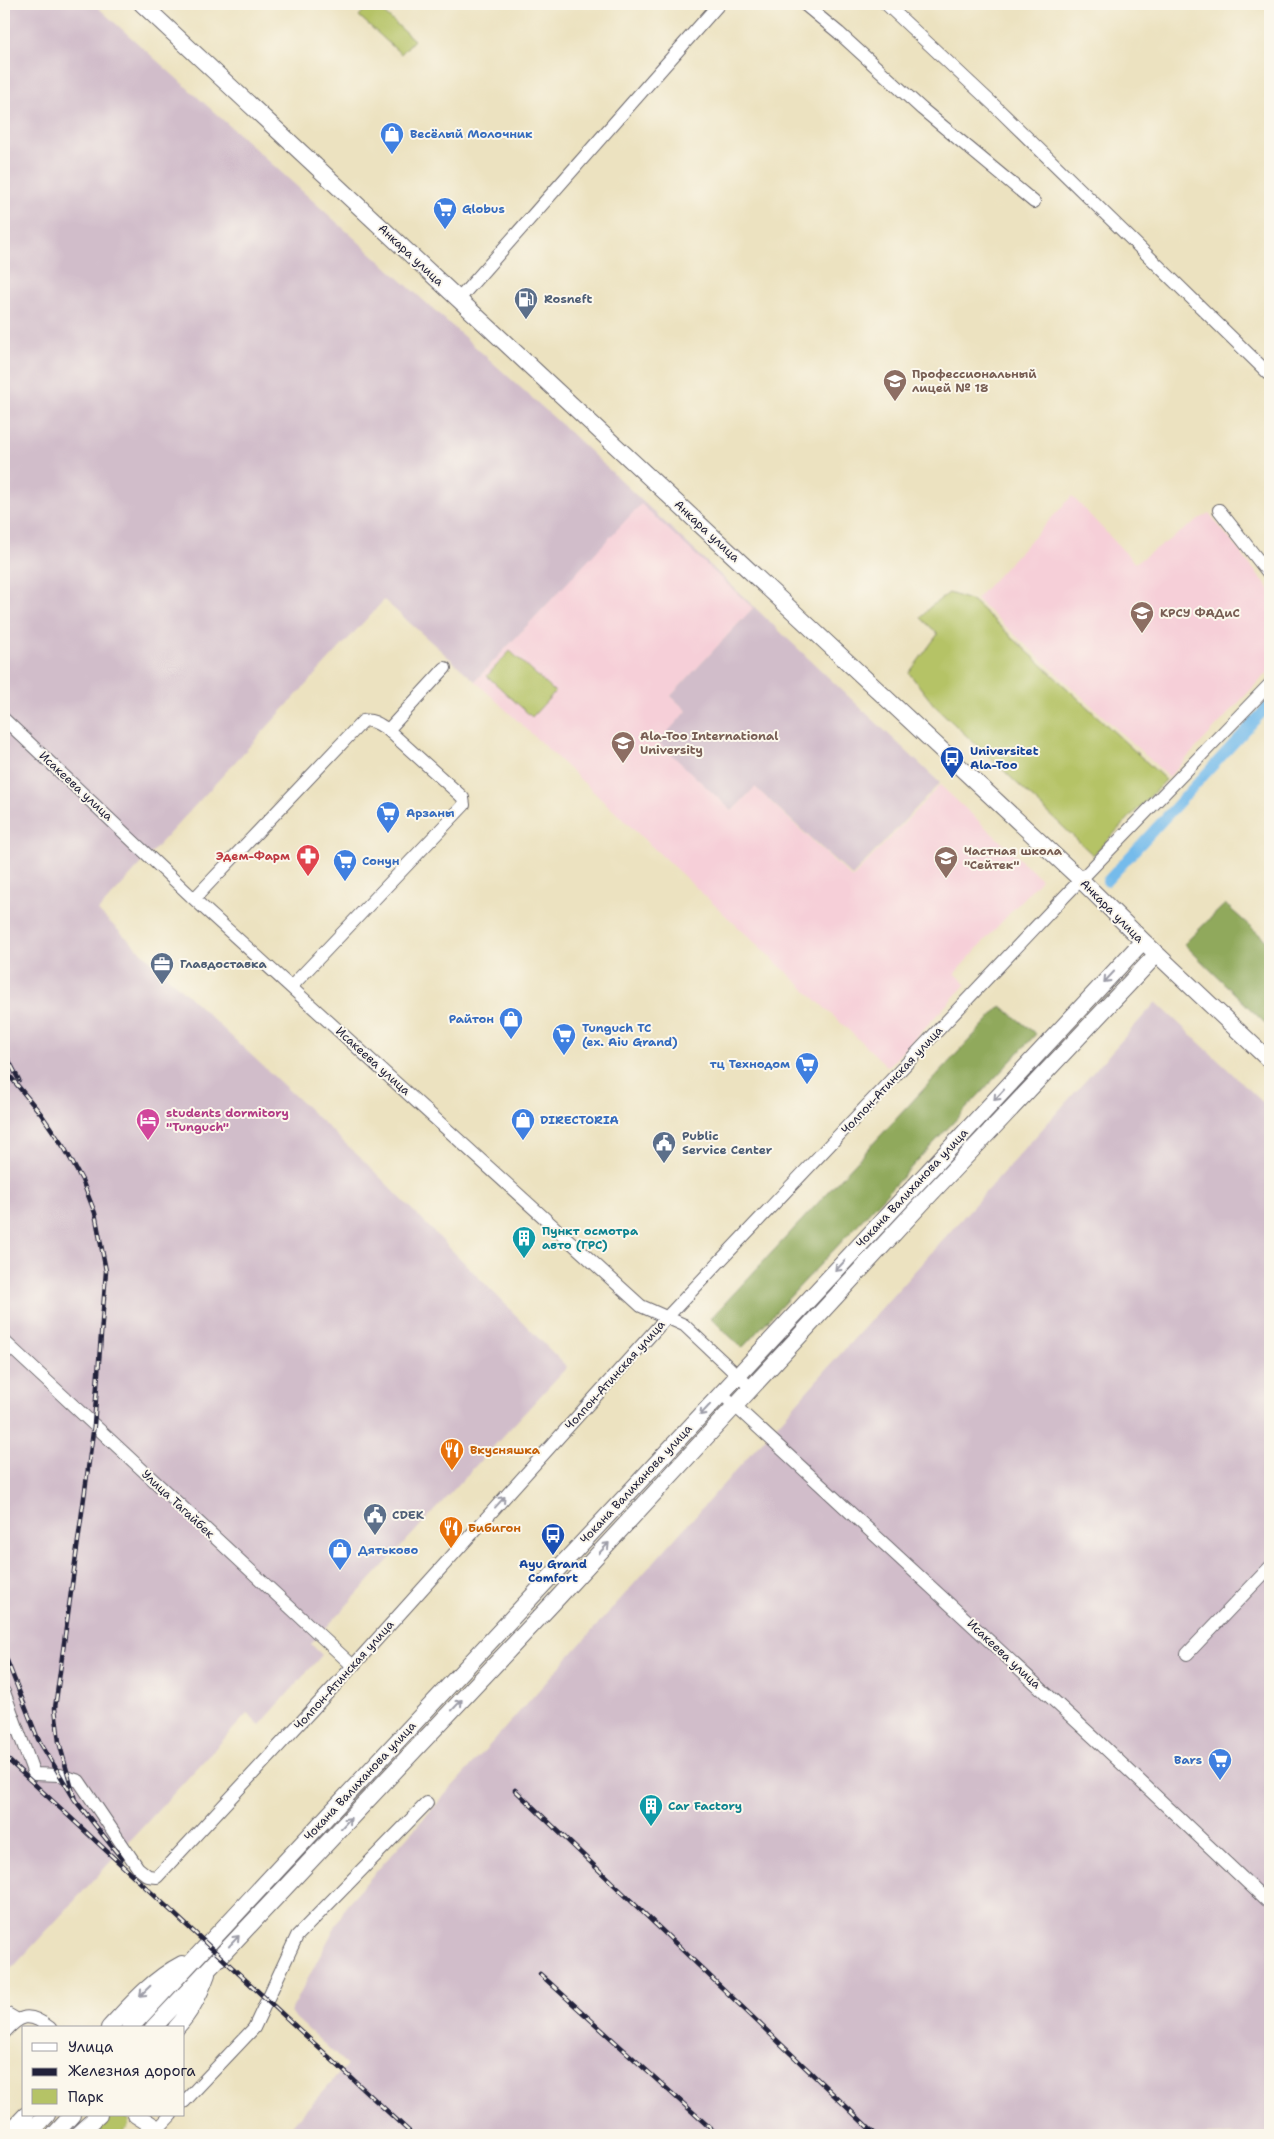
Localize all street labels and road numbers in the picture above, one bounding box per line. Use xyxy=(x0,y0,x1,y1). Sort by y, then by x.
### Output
street label: Анкара улица xyxy=(375,221,448,290)
street label: Анкара улица xyxy=(671,497,744,566)
street label: Исакеева улица xyxy=(36,748,117,825)
street label: Анкара улица xyxy=(1077,876,1148,947)
street label: Чолпон-Атинская улица xyxy=(838,1022,947,1138)
street label: Исакеева улица xyxy=(332,1023,414,1099)
street label: Чокана Валиханова улица xyxy=(852,1124,972,1251)
street label: Чолпон-Атинская улица xyxy=(561,1316,669,1433)
street label: Чокана Валиханова улица xyxy=(576,1420,696,1547)
street label: Улица Тагайбек xyxy=(138,1466,218,1542)
street label: Чолпон-Атинская улица xyxy=(290,1616,398,1733)
street label: Исакеева улица xyxy=(964,1616,1045,1693)
street label: Чокана Валиханова улица xyxy=(300,1717,420,1844)

